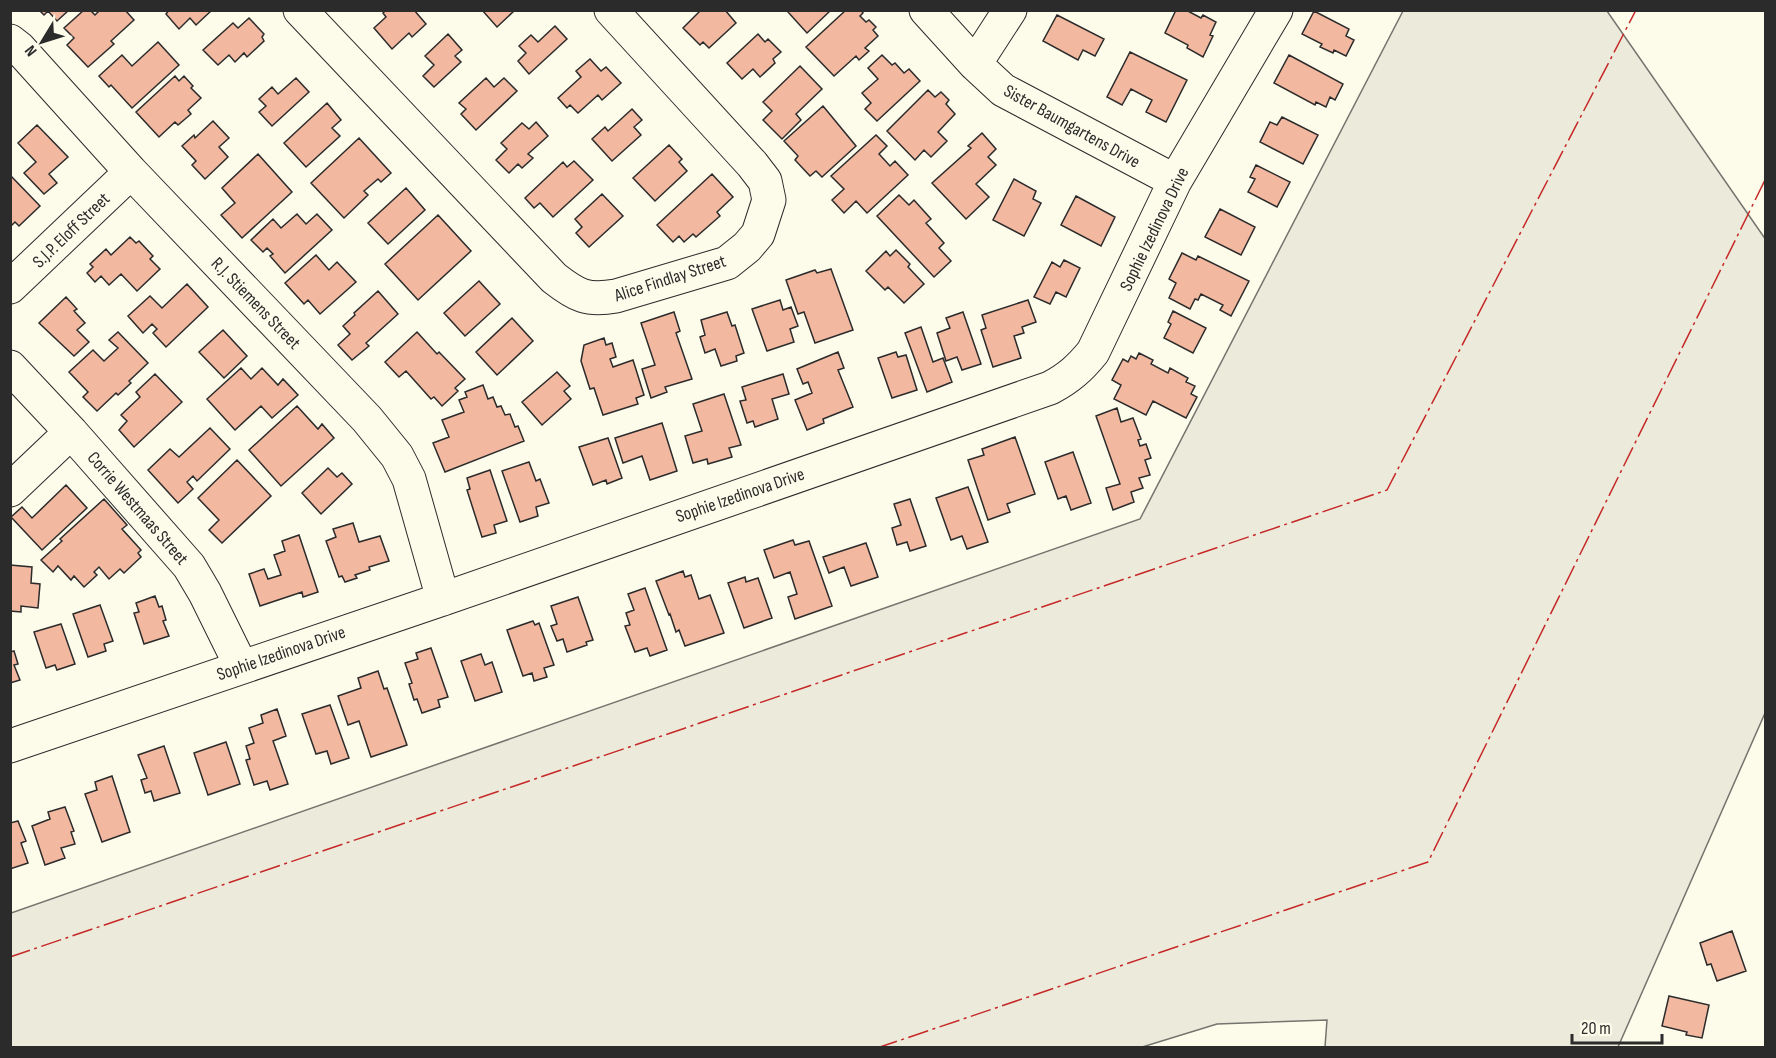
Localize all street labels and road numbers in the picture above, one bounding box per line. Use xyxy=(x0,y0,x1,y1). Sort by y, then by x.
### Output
street label: Sister Baumgartens Drive xyxy=(1000,80,1144,173)
street label: Sophie Izedinova Drive xyxy=(1115,164,1193,294)
street label: S.J.P. Eloff Street xyxy=(28,188,115,272)
street label: Alice Findlay Street xyxy=(611,250,729,307)
street label: R.J. Stiemens Street xyxy=(207,253,305,354)
street label: Corrie Westmaas Street xyxy=(83,447,193,570)
street label: Sophie Izedinova Drive xyxy=(673,464,807,527)
street label: Sophie Izedinova Drive xyxy=(214,622,348,685)

